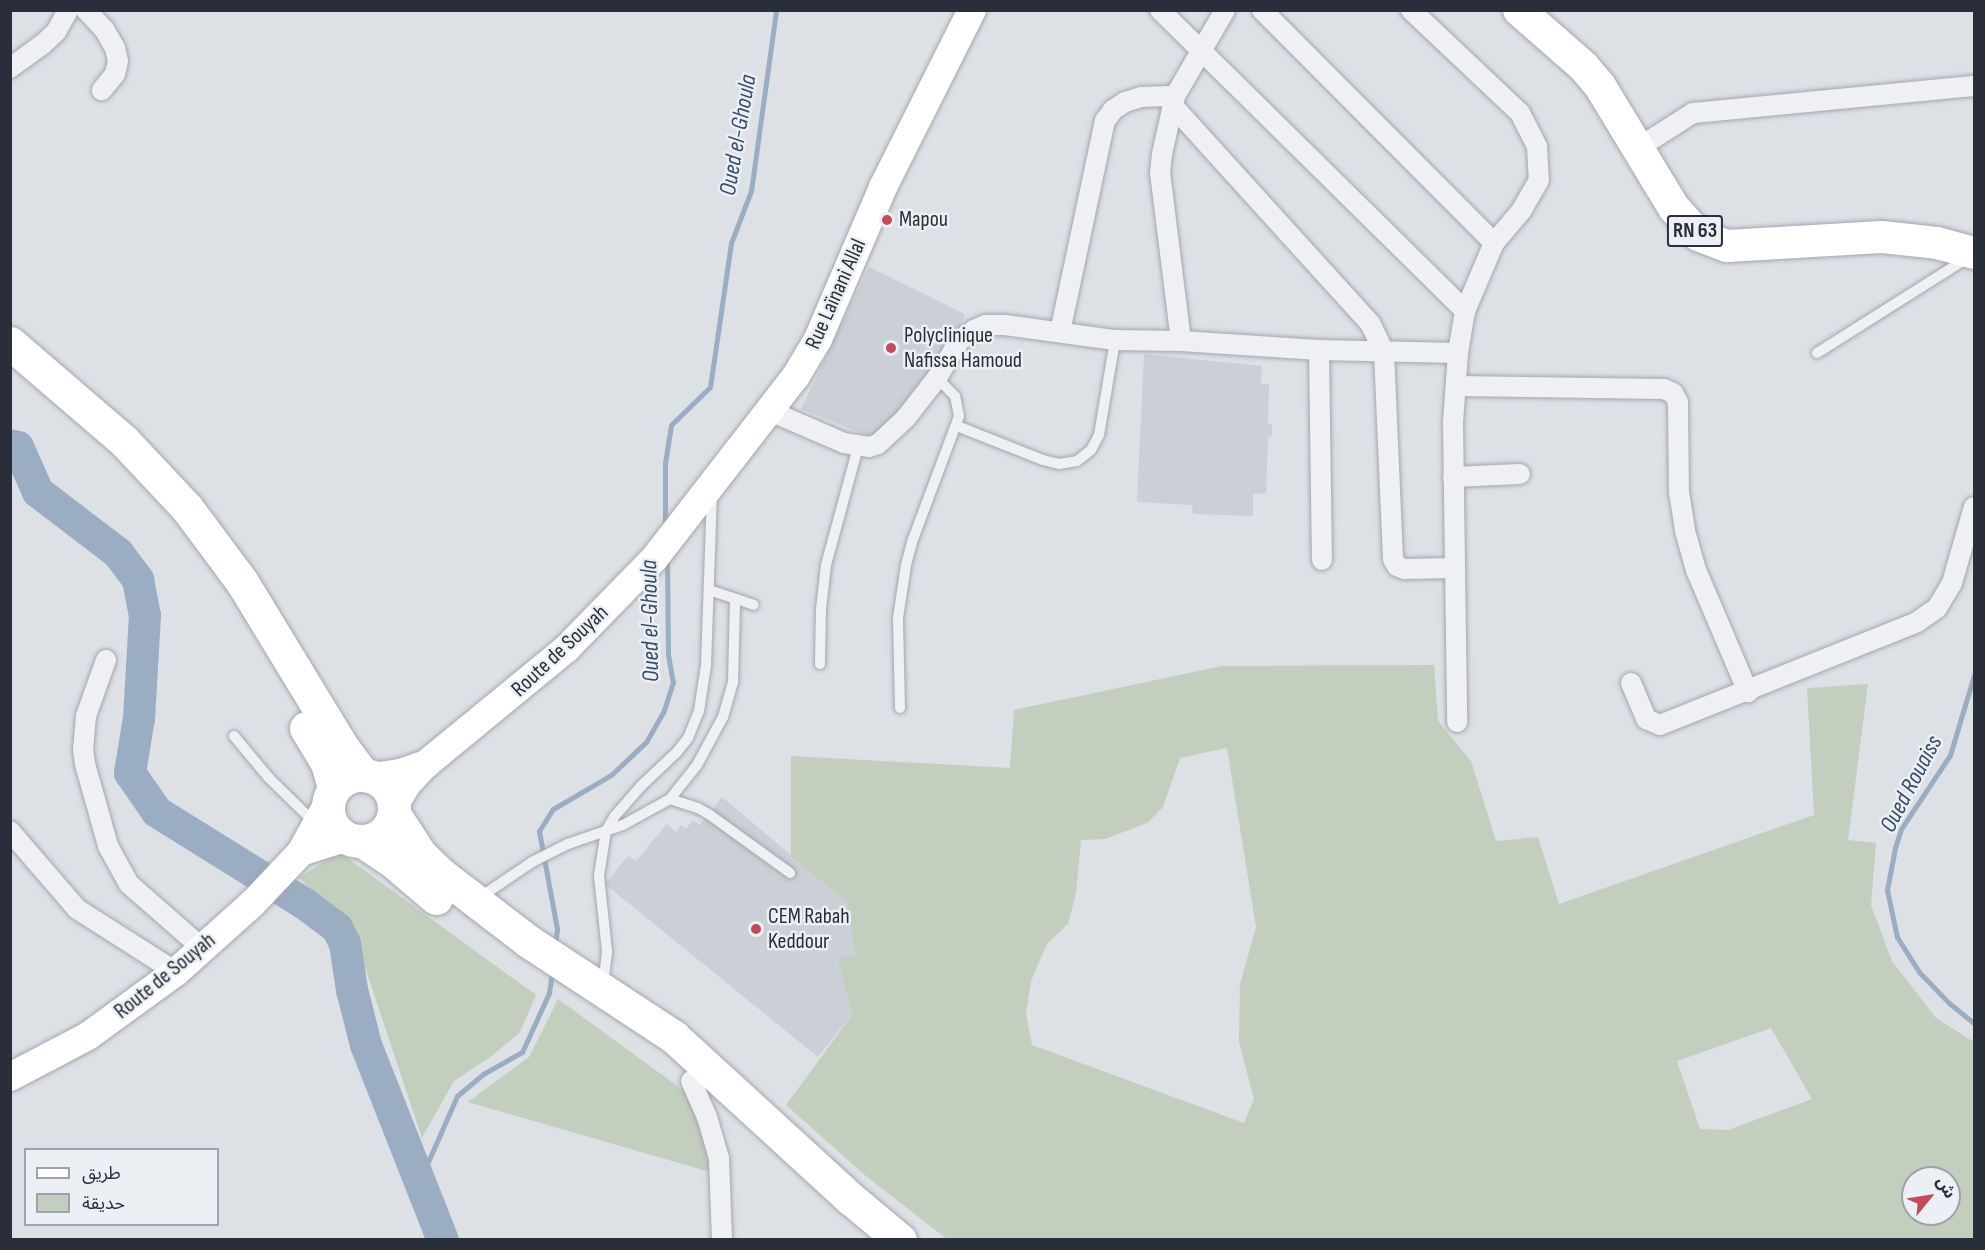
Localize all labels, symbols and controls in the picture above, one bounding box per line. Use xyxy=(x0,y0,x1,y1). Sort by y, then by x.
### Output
water label: Oued el-Ghoula xyxy=(713,72,763,198)
place label: Mapou xyxy=(899,207,948,233)
marker: Mapou xyxy=(880,213,894,227)
road number: RN 63 xyxy=(1666,213,1724,249)
street label: Rue Laïnani Allal xyxy=(800,235,872,353)
place label: Polyclinique Nafissa Hamoud xyxy=(904,322,1022,374)
marker: Polyclinique Nafissa Hamoud xyxy=(882,339,900,357)
water label: Oued el-Ghoula xyxy=(635,560,665,682)
street label: Route de Souyah xyxy=(506,600,614,702)
water label: Oued Rouaiss xyxy=(1874,731,1948,837)
place label: CEM Rabah Keddour xyxy=(768,903,850,954)
marker: CEM Rabah Keddour xyxy=(749,922,763,936)
street label: Route de Souyah xyxy=(109,927,221,1025)
legend xyxy=(24,1148,219,1226)
text: طريق xyxy=(82,1163,121,1184)
north arrow xyxy=(1901,1166,1961,1226)
text: ش xyxy=(1932,1174,1959,1202)
text: حديقة xyxy=(82,1193,125,1214)

